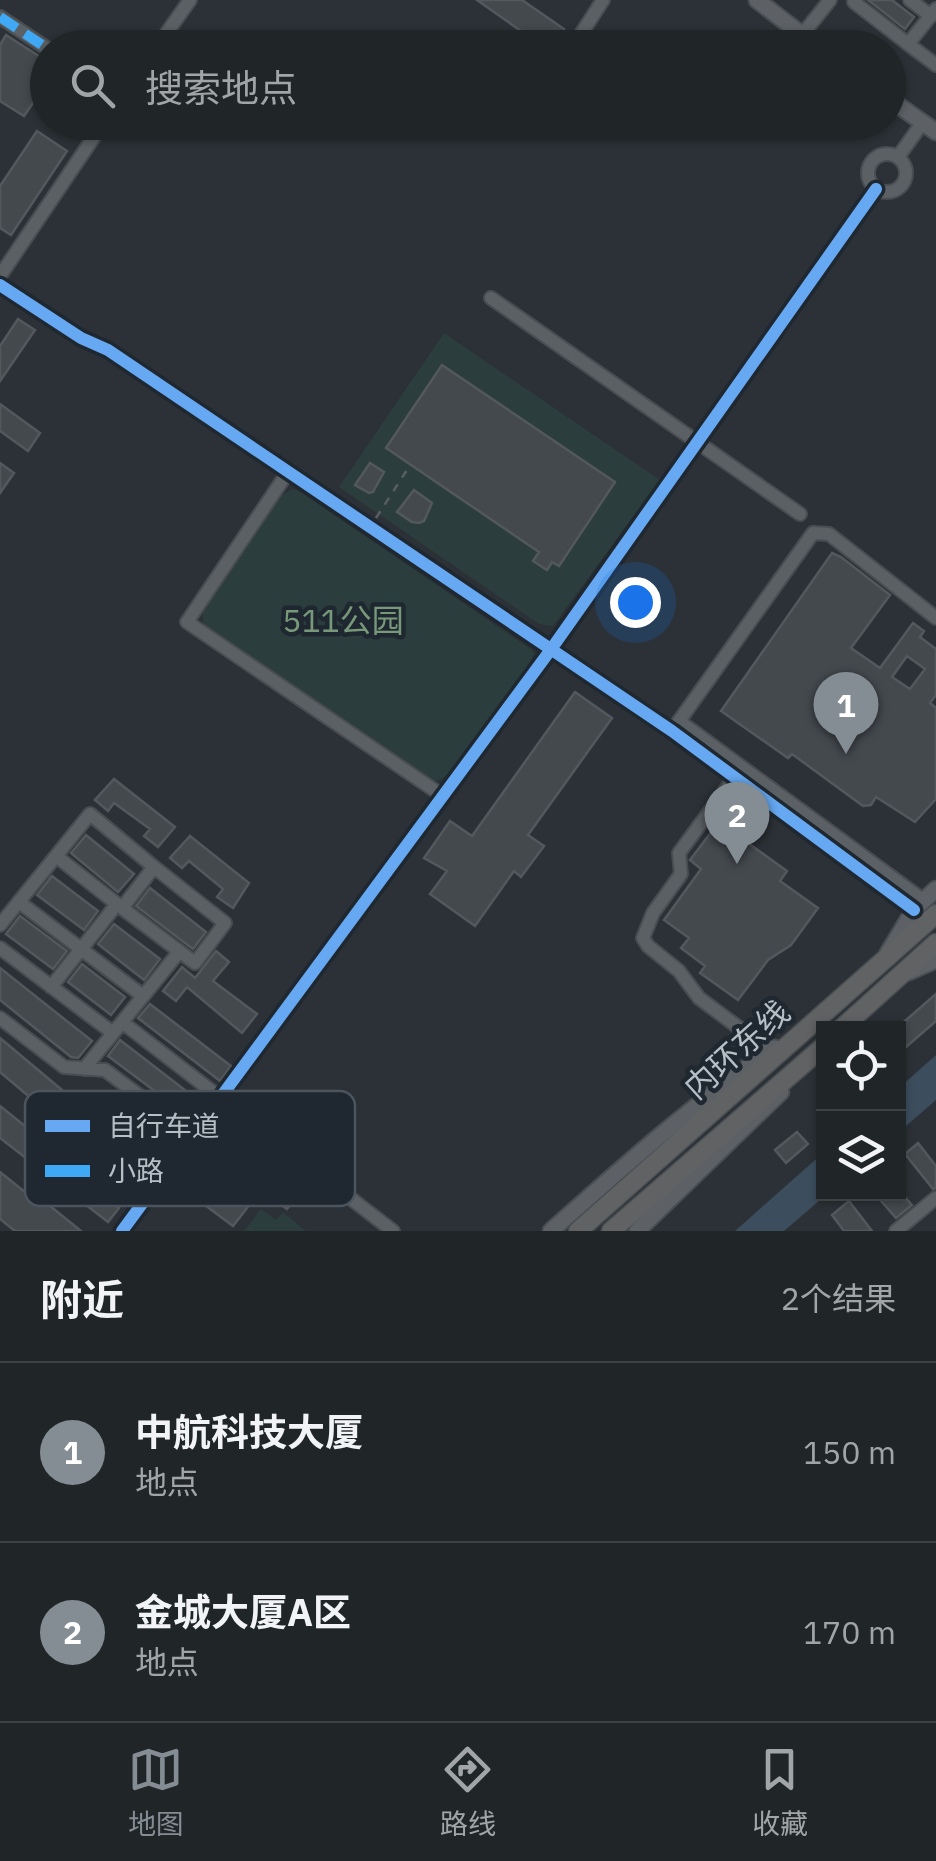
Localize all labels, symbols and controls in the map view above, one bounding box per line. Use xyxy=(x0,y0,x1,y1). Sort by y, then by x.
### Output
search box xyxy=(30,30,906,140)
icon: search xyxy=(65,58,120,113)
text: 搜索地点 xyxy=(145,63,297,112)
your location xyxy=(610,577,661,628)
park label: 511公园 xyxy=(282,599,404,641)
pin: 1 xyxy=(814,672,878,754)
pin: 2 xyxy=(704,782,770,864)
street label: 内环东线 xyxy=(675,991,798,1108)
map controls xyxy=(816,1021,906,1201)
button: locate xyxy=(816,1021,906,1111)
legend xyxy=(25,1091,355,1206)
text: 自行车道 xyxy=(108,1107,220,1144)
button: layers xyxy=(816,1111,906,1201)
text: 小路 xyxy=(108,1152,164,1189)
text: 附近 xyxy=(40,1272,124,1327)
text: 2个结果 xyxy=(781,1277,896,1319)
text: 中航科技大厦 xyxy=(135,1407,363,1456)
text: 1 xyxy=(63,1431,82,1473)
text: 150 m xyxy=(803,1431,896,1473)
text: 地点 xyxy=(135,1461,199,1503)
text: 金城大厦A区 xyxy=(135,1587,351,1636)
text: 2 xyxy=(63,1611,82,1653)
text: 170 m xyxy=(803,1611,896,1653)
text: 地点 xyxy=(135,1641,199,1683)
tab: 地图 xyxy=(128,1742,184,1842)
tab: 路线 xyxy=(440,1742,496,1842)
tab: 收藏 xyxy=(752,1742,808,1842)

